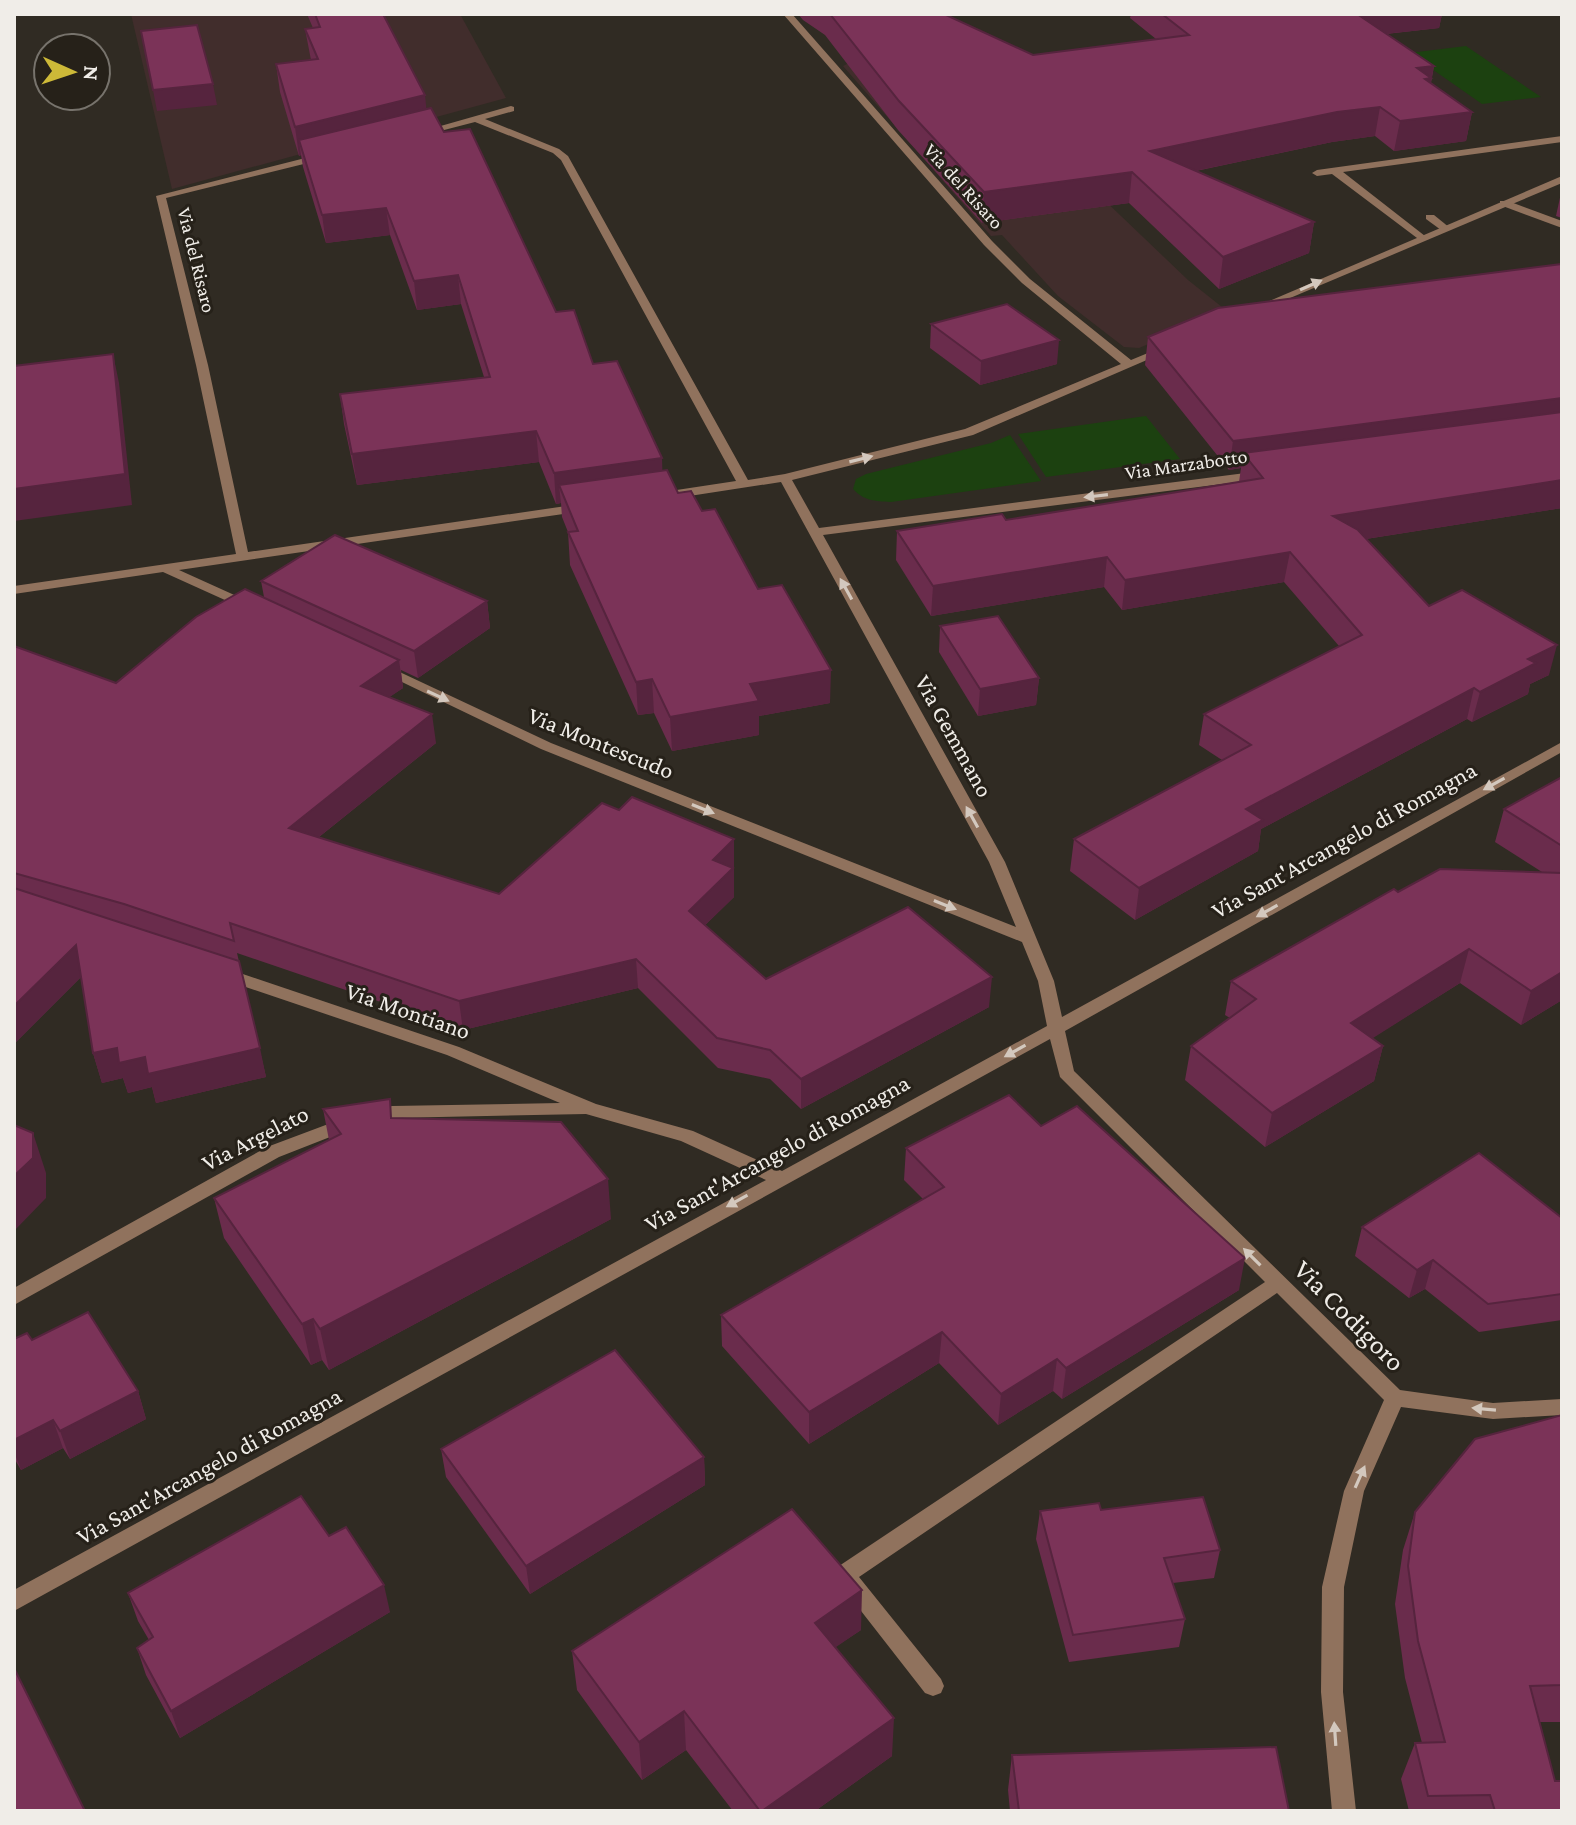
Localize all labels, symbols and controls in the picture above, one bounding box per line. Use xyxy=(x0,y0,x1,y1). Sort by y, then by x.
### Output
north arrow xyxy=(32,32,112,112)
text: N xyxy=(79,65,104,81)
street label: Via del Risaro xyxy=(920,139,1008,233)
street label: Via del Risaro xyxy=(173,205,221,315)
one-way arrow xyxy=(1299,278,1323,291)
street label: Via Marzabotto xyxy=(1123,445,1249,483)
one-way arrow xyxy=(848,453,873,465)
one-way arrow xyxy=(1083,490,1108,503)
one-way arrow xyxy=(839,578,853,601)
street label: Via Gemmano xyxy=(910,670,999,802)
one-way arrow xyxy=(427,689,450,703)
street label: Via Montescudo xyxy=(524,701,678,784)
street label: Via Sant'Arcangelo di Romagna xyxy=(1207,755,1481,924)
one-way arrow xyxy=(1483,777,1505,791)
one-way arrow xyxy=(691,802,715,815)
one-way arrow xyxy=(965,806,979,828)
one-way arrow xyxy=(933,899,957,912)
one-way arrow xyxy=(1256,904,1278,918)
street label: Via Montiano xyxy=(342,977,474,1044)
one-way arrow xyxy=(1004,1044,1027,1058)
street label: Via Sant'Arcangelo di Romagna xyxy=(640,1068,914,1237)
street label: Via Argelato xyxy=(197,1099,313,1176)
one-way arrow xyxy=(726,1194,749,1208)
one-way arrow xyxy=(1243,1248,1261,1267)
street label: Via Codigoro xyxy=(1288,1254,1411,1377)
street label: Via Sant'Arcangelo di Romagna xyxy=(72,1381,346,1550)
one-way arrow xyxy=(1471,1402,1496,1415)
one-way arrow xyxy=(1353,1465,1366,1489)
one-way arrow xyxy=(1328,1721,1341,1746)

